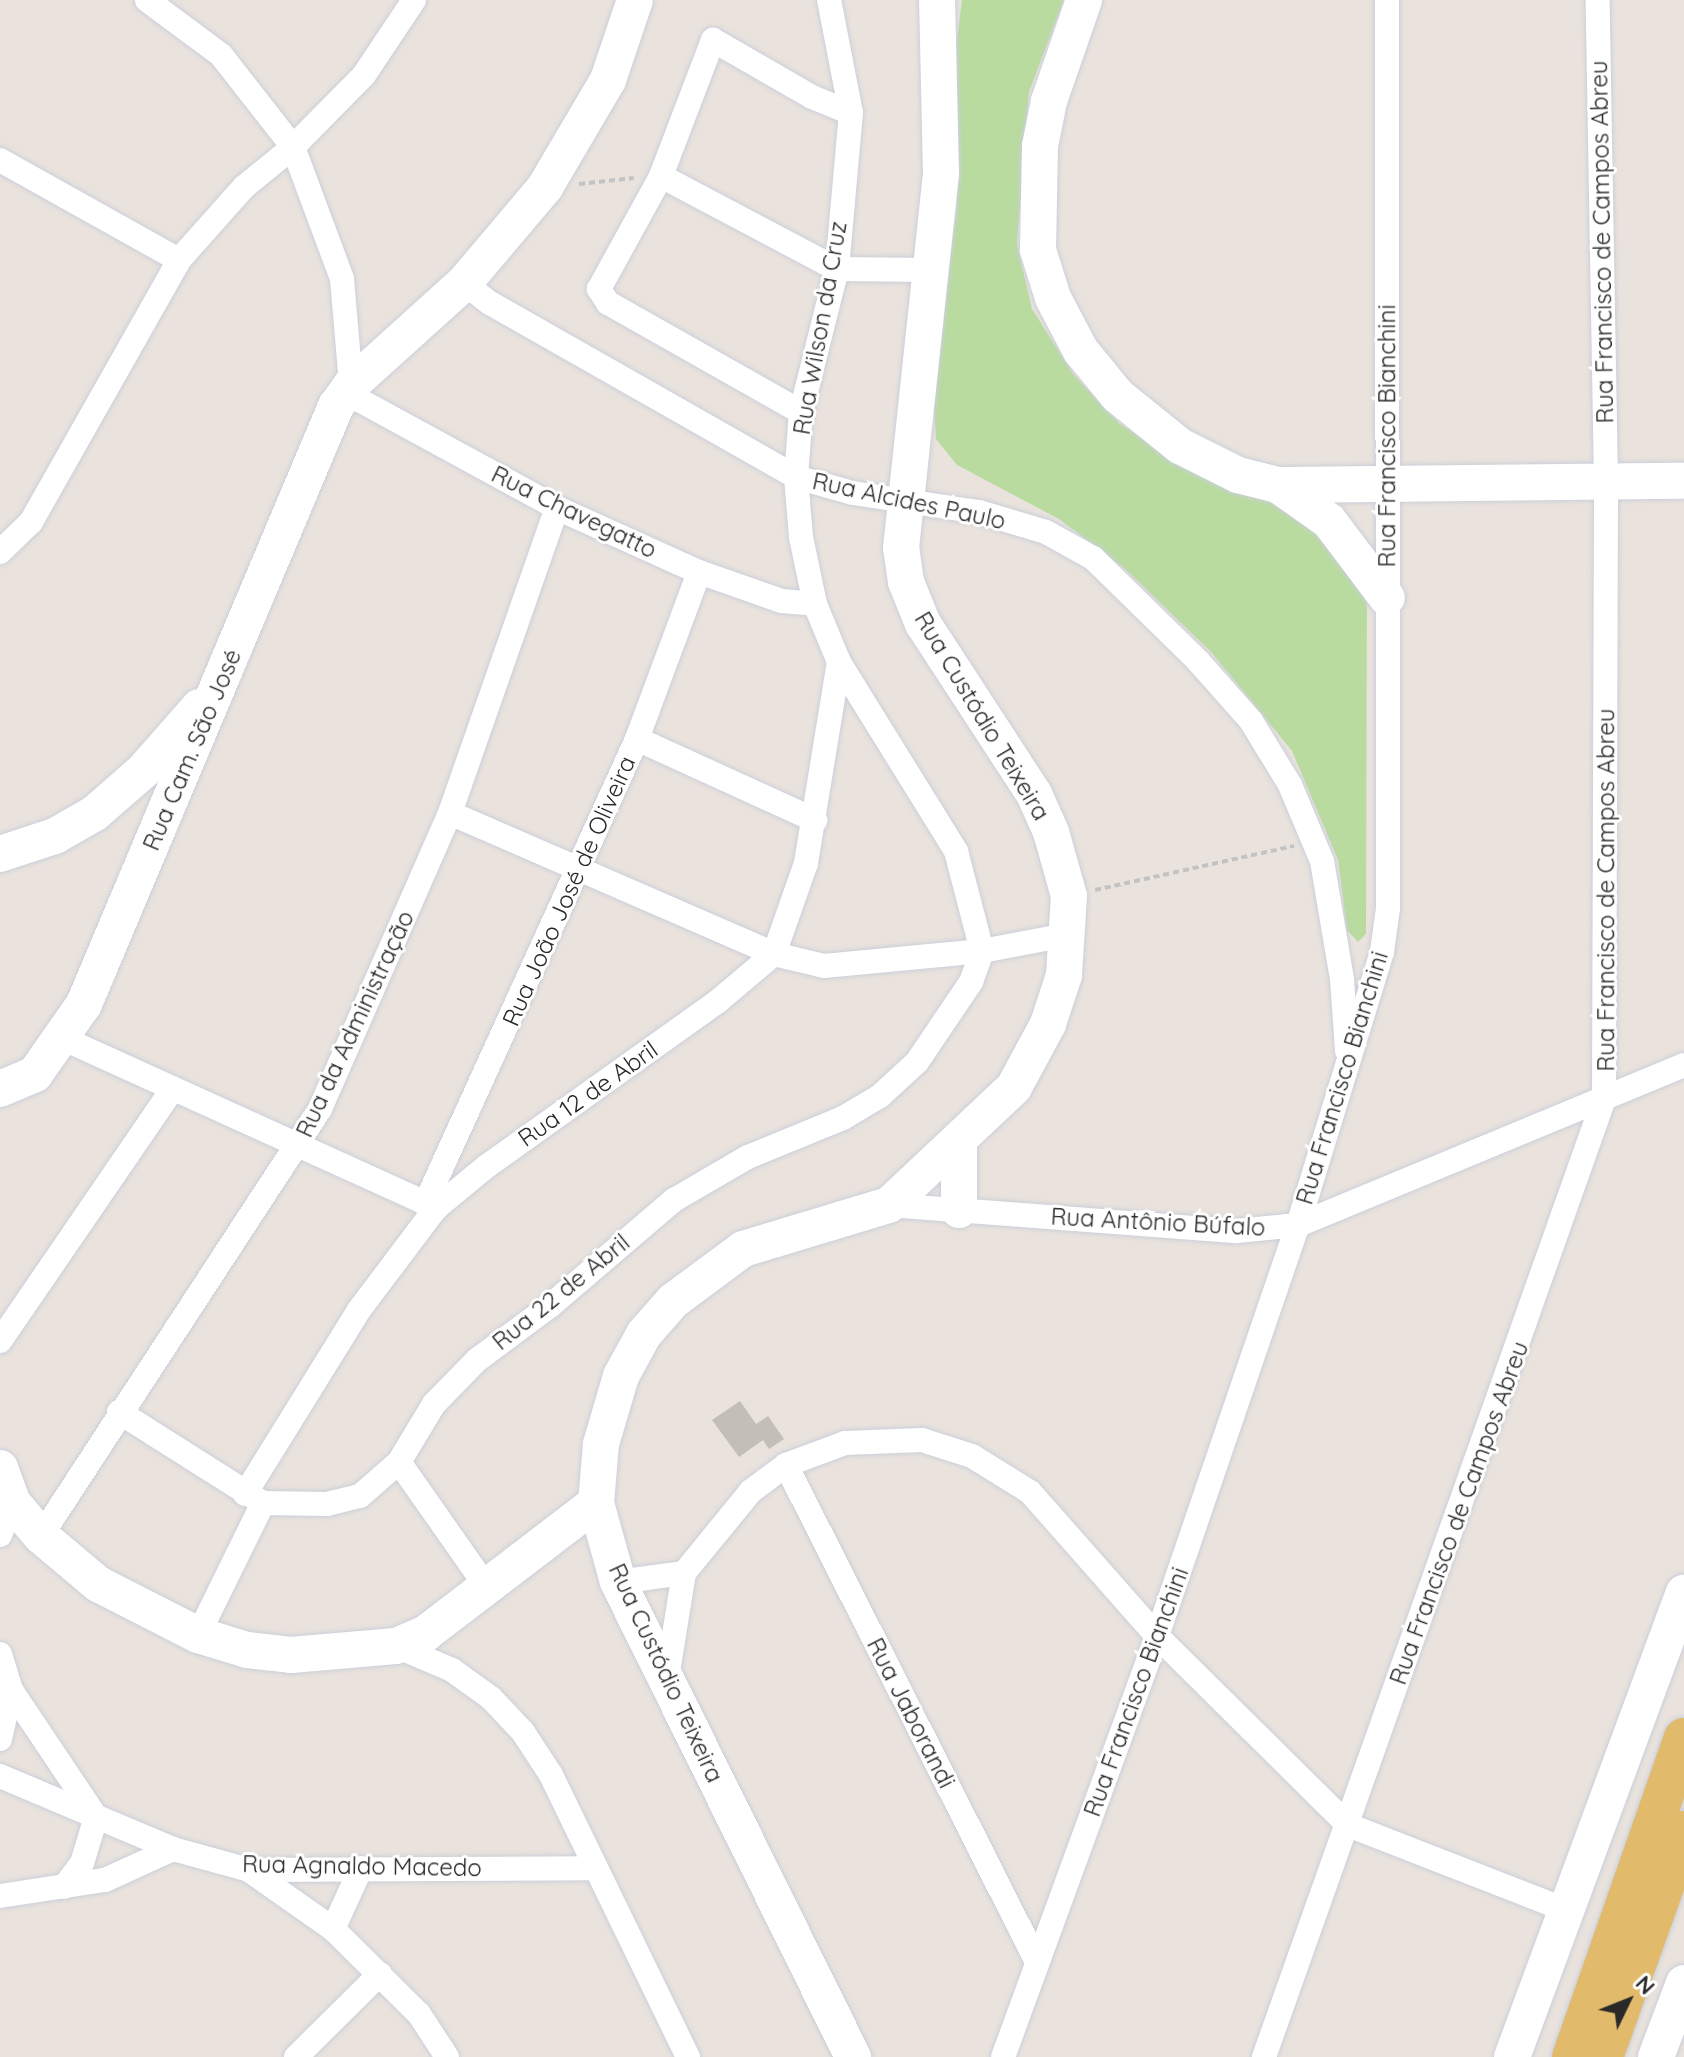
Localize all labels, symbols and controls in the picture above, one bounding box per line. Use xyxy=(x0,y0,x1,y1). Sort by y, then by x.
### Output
street label: Rua Francisco de Campos Abreu xyxy=(1584,60,1620,424)
street label: Rua Wilson da Cruz xyxy=(787,219,853,437)
street label: Rua Francisco Bianchini xyxy=(1373,304,1401,568)
street label: Rua Chavegatto xyxy=(487,460,661,564)
street label: Rua Alcides Paulo xyxy=(810,466,1008,536)
street label: Rua Custódio Teixeira xyxy=(908,606,1056,826)
street label: Rua Cam. São José xyxy=(137,645,247,855)
street label: Rua Francisco de Campos Abreu xyxy=(1592,708,1620,1072)
street label: Rua João José de Oliveira xyxy=(496,752,642,1030)
street label: Rua da Administração xyxy=(290,906,420,1142)
street label: Rua Francisco Bianchini xyxy=(1290,948,1394,1208)
street label: Rua 12 de Abril xyxy=(513,1035,663,1153)
street label: Rua Antônio Búfalo xyxy=(1050,1202,1266,1242)
street label: Rua 22 de Abril xyxy=(487,1228,635,1356)
street label: Rua Francisco de Campos Abreu xyxy=(1383,1337,1535,1689)
street label: Rua Custódio Teixeira xyxy=(603,1559,729,1787)
street label: Rua Francisco Bianchini xyxy=(1077,1563,1195,1821)
street label: Rua Jaborandi xyxy=(861,1633,961,1793)
street label: Rua Agnaldo Macedo xyxy=(242,1850,482,1882)
north arrow xyxy=(1588,1961,1668,2041)
text: N xyxy=(1630,1969,1661,2000)

